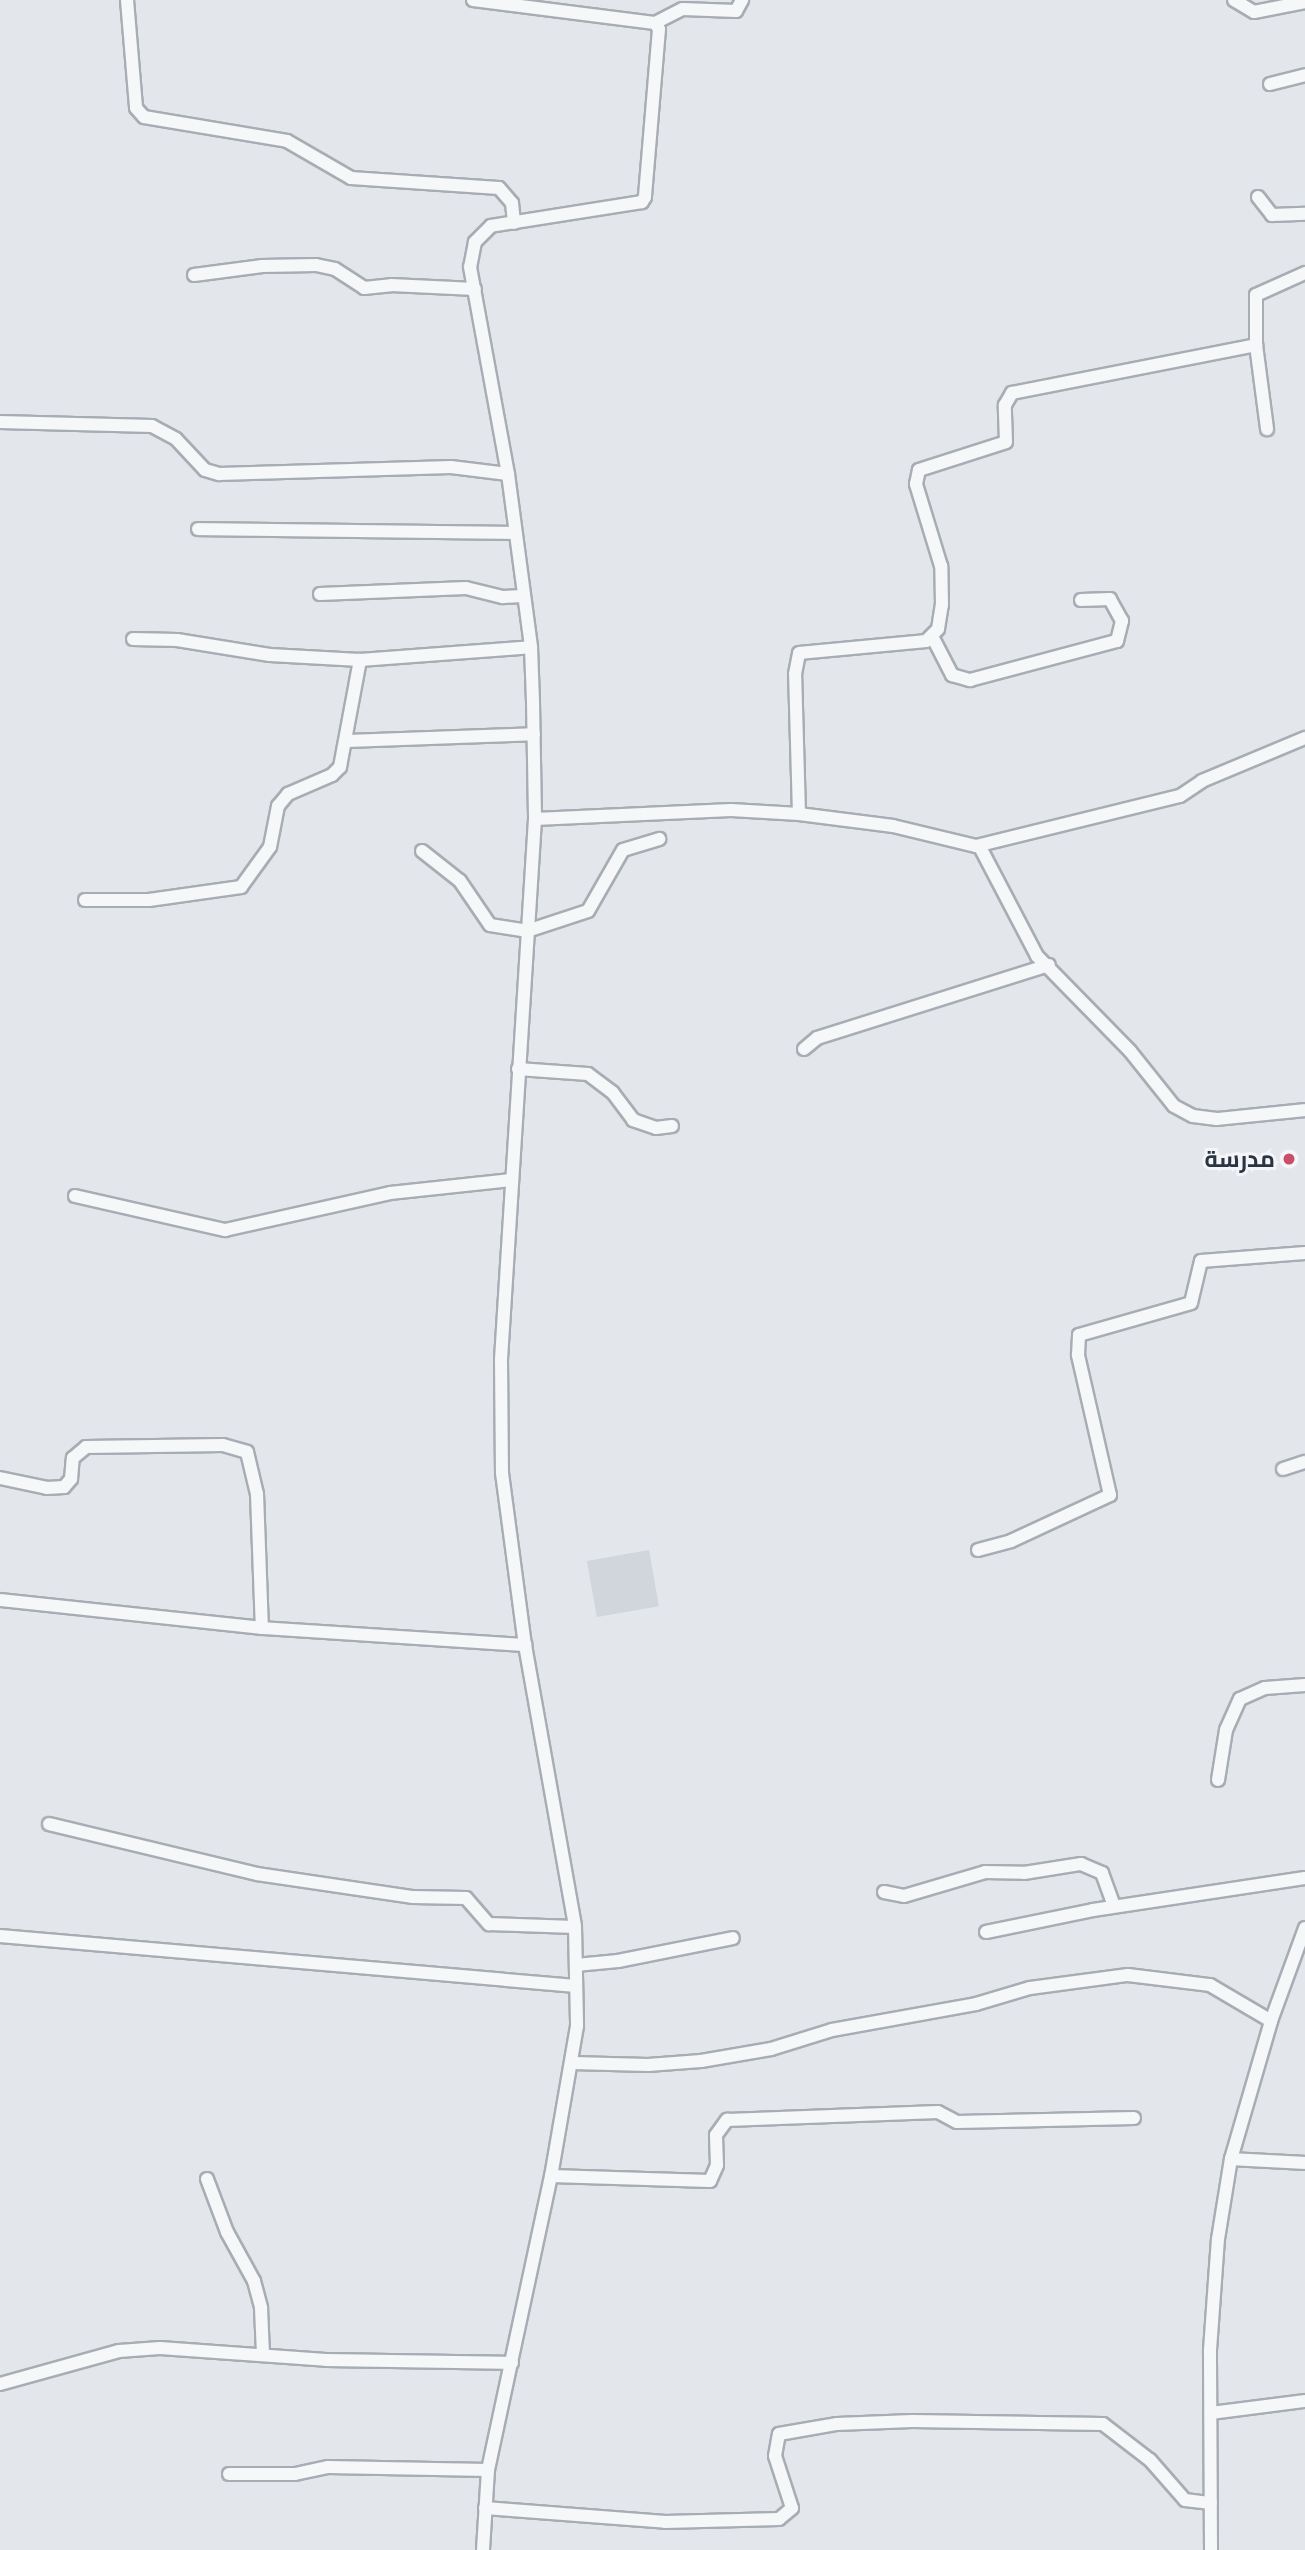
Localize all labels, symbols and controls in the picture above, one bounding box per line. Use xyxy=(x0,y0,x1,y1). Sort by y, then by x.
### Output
place label: مدرسة xyxy=(1205,1145,1275,1173)
marker: مدرسة xyxy=(1281,1151,1297,1167)

